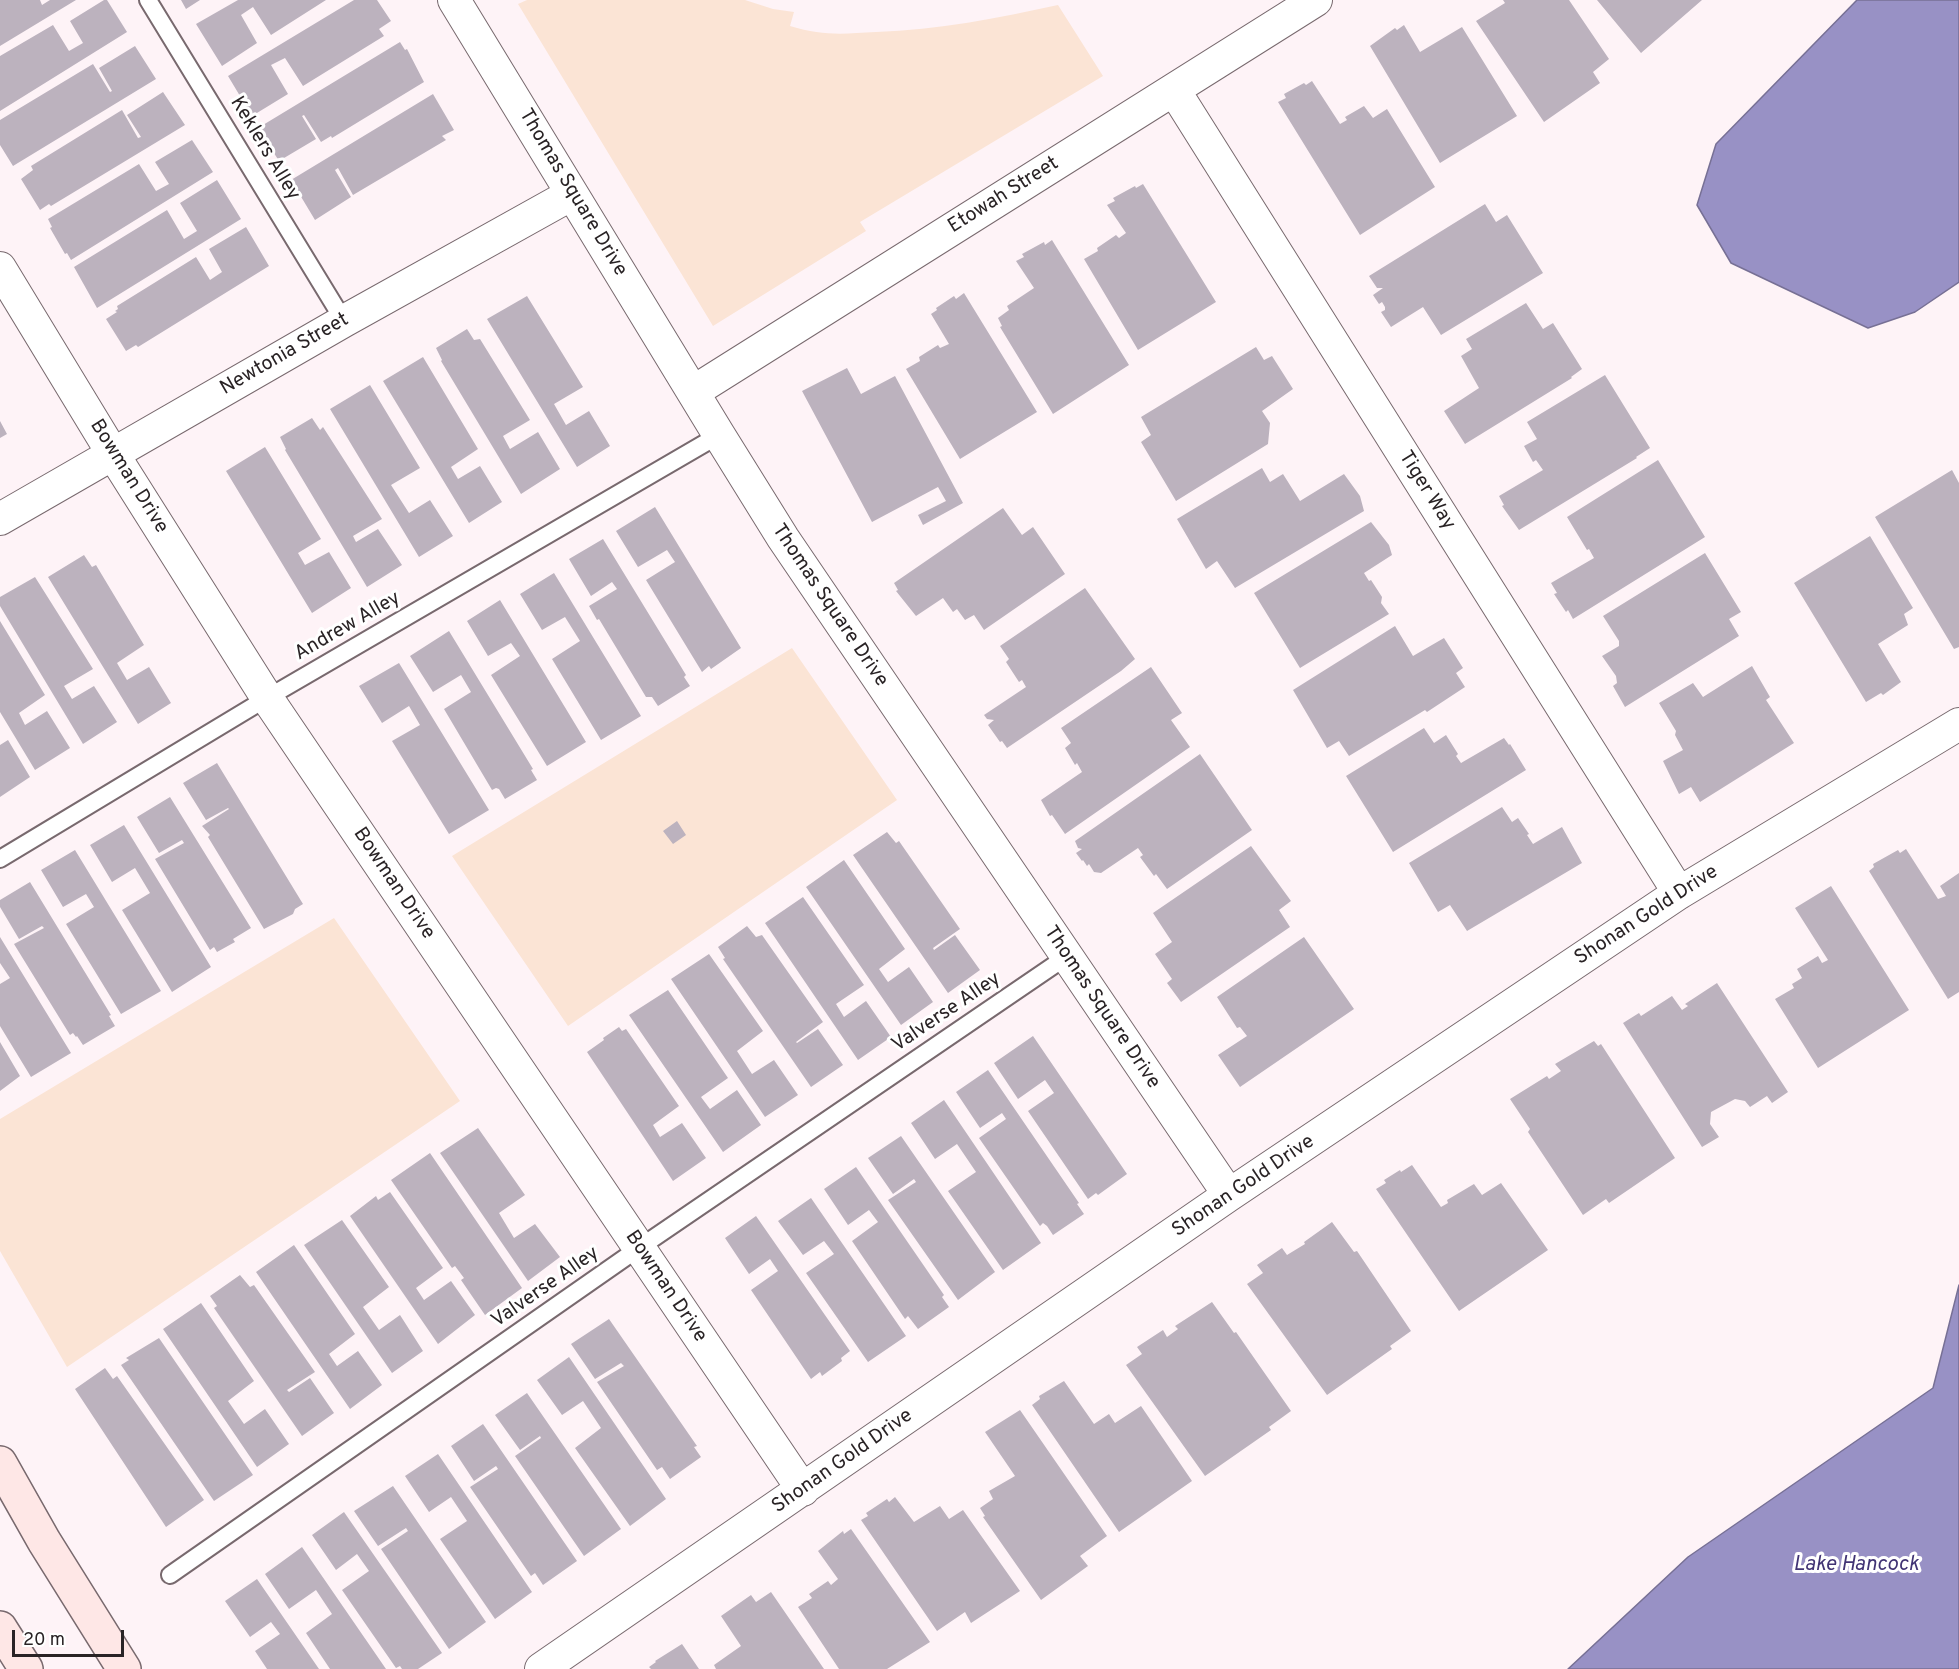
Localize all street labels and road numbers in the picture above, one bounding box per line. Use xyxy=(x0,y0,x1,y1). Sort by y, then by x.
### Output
street label: Keklers Alley xyxy=(224,93,304,205)
street label: Thomas Square Drive xyxy=(513,105,631,281)
street label: Etowah Street xyxy=(944,152,1064,240)
street label: Newtonia Street xyxy=(217,309,353,401)
street label: Bowman Drive xyxy=(83,416,173,538)
street label: Tiger Way xyxy=(1392,447,1460,535)
street label: Thomas Square Drive xyxy=(766,520,892,692)
street label: Andrew Alley xyxy=(291,587,405,667)
street label: Bowman Drive xyxy=(347,824,439,944)
street label: Shonan Gold Drive xyxy=(1571,861,1723,971)
street label: Thomas Square Drive xyxy=(1038,922,1164,1094)
street label: Valverse Alley xyxy=(888,968,1006,1058)
street label: Shonan Gold Drive xyxy=(1168,1131,1320,1243)
street label: Bowman Drive xyxy=(619,1227,711,1347)
street label: Valverse Alley xyxy=(488,1242,604,1334)
street label: Shonan Gold Drive xyxy=(768,1405,918,1519)

